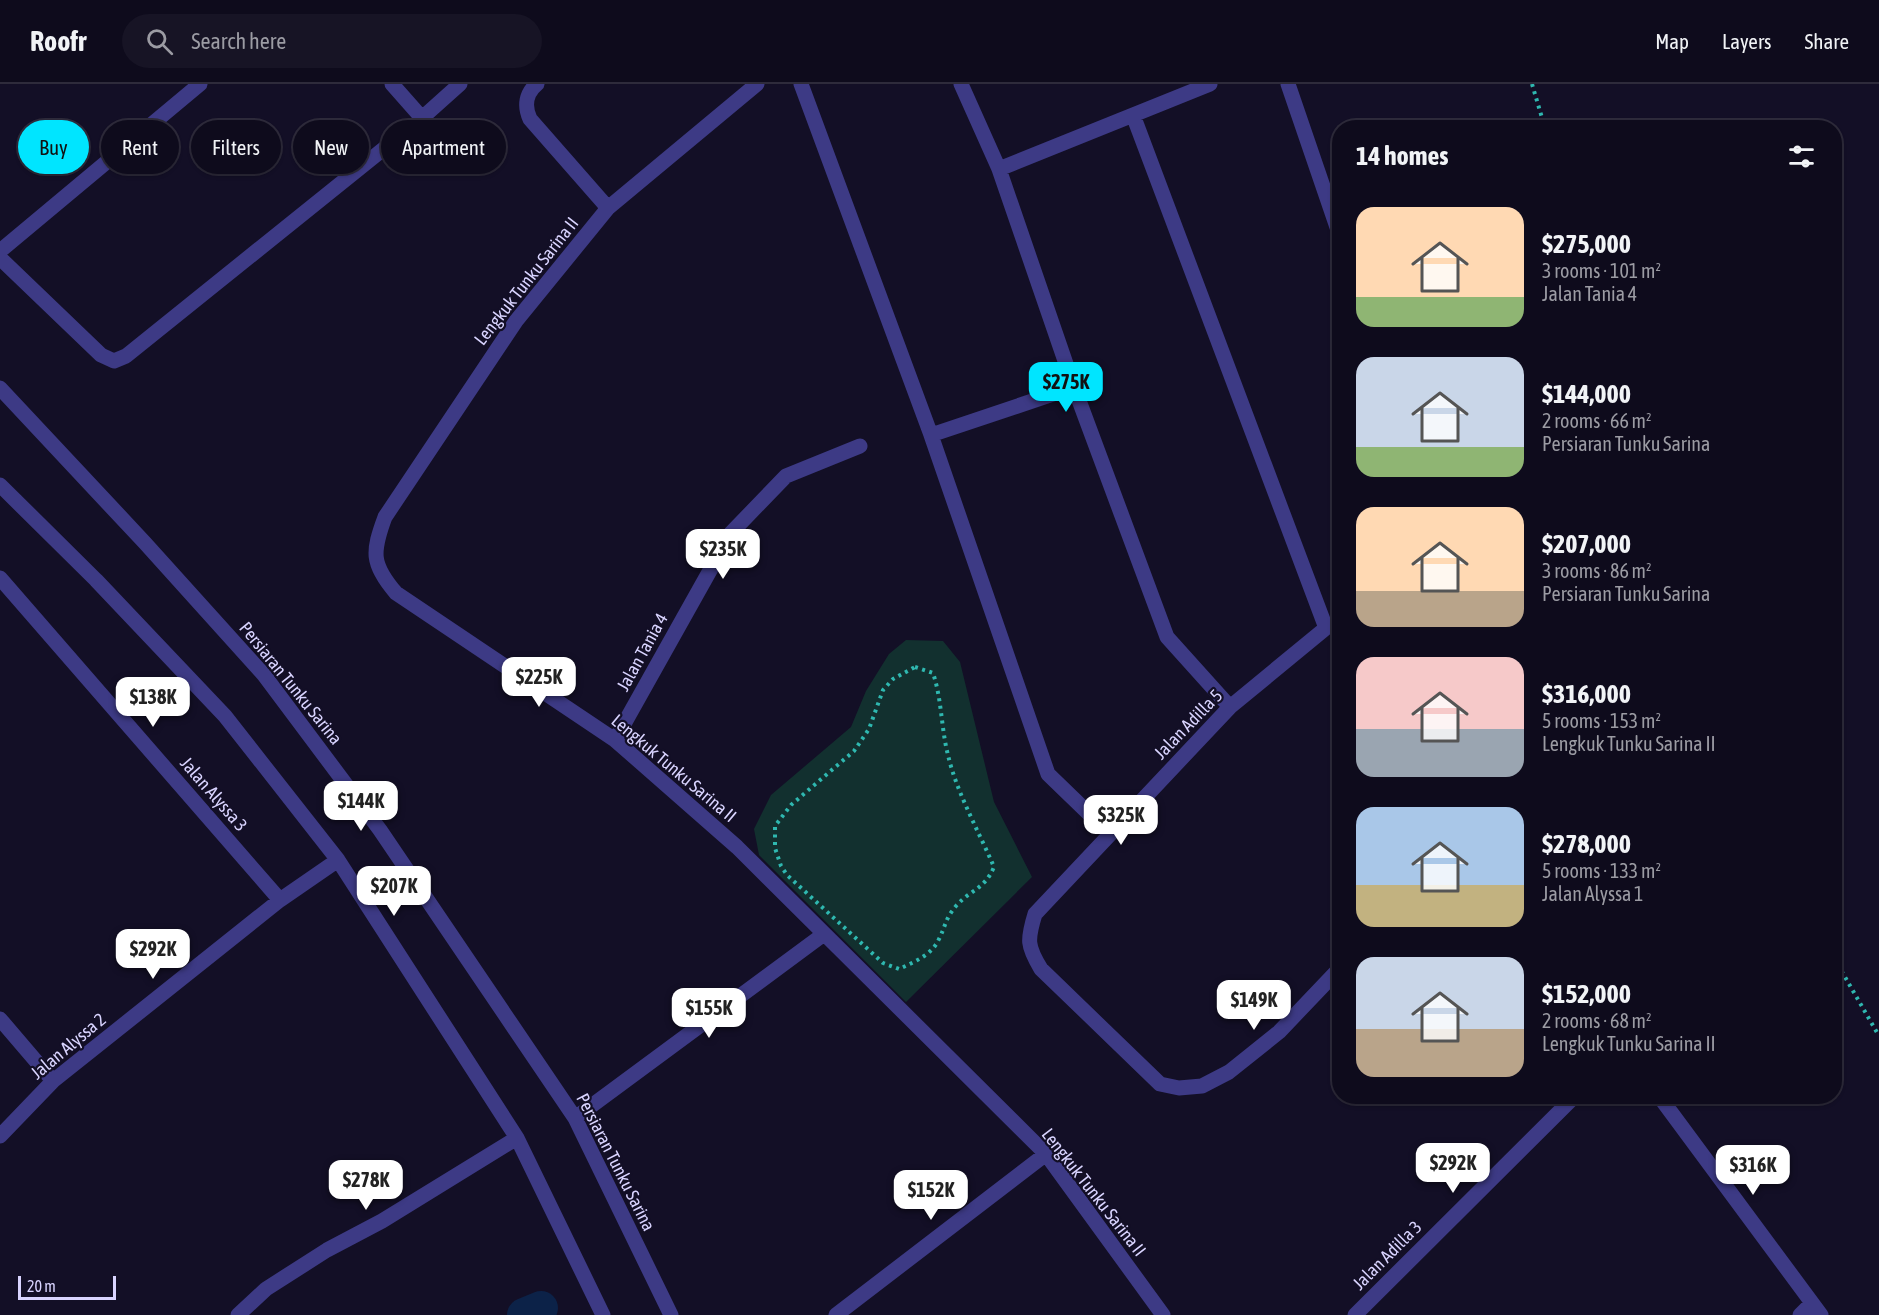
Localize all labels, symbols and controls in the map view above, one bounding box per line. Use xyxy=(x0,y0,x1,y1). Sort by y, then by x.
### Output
search box xyxy=(122,14,542,68)
text: Roofr xyxy=(30,25,86,57)
icon: search xyxy=(143,25,176,58)
text: Search here xyxy=(191,28,286,54)
text: Map xyxy=(1655,29,1689,53)
text: Layers xyxy=(1722,29,1772,53)
text: Share xyxy=(1805,29,1849,53)
chip: Buy xyxy=(18,120,89,174)
chip: Rent xyxy=(101,120,179,174)
chip: Filters xyxy=(191,120,281,174)
chip: New xyxy=(293,120,369,174)
chip: Apartment xyxy=(381,120,506,174)
icon: filters xyxy=(1785,140,1818,173)
text: 14 homes xyxy=(1356,141,1449,171)
street label: Lengkuk Tunku Sarina II xyxy=(470,213,582,349)
text: $275,000 xyxy=(1542,229,1631,259)
icon: home xyxy=(1404,231,1476,303)
text: 3 rooms · 101 m² xyxy=(1542,259,1661,282)
text: Jalan Tania 4 xyxy=(1542,282,1637,305)
pin: $275K xyxy=(1024,362,1108,413)
text: $275K xyxy=(1043,370,1089,393)
text: $144,000 xyxy=(1542,379,1631,409)
icon: home xyxy=(1404,381,1476,453)
text: 2 rooms · 66 m² xyxy=(1542,409,1652,432)
text: Persiaran Tunku Sarina xyxy=(1542,432,1710,455)
pin: $235K xyxy=(681,529,765,580)
text: $207,000 xyxy=(1542,529,1631,559)
icon: home xyxy=(1404,531,1476,603)
text: $235K xyxy=(700,537,746,560)
text: 3 rooms · 86 m² xyxy=(1542,559,1652,582)
text: Persiaran Tunku Sarina xyxy=(1542,582,1710,605)
street label: Jalan Tania 4 xyxy=(612,609,672,695)
street label: Persiaran Tunku Sarina xyxy=(235,618,347,748)
pin: $225K xyxy=(497,657,581,708)
text: $225K xyxy=(516,665,562,688)
pin: $138K xyxy=(111,677,195,728)
text: $316,000 xyxy=(1542,679,1631,709)
icon: home xyxy=(1404,681,1476,753)
text: $138K xyxy=(130,685,176,708)
street label: Jalan Adilla 5 xyxy=(1150,685,1226,763)
text: 5 rooms · 153 m² xyxy=(1542,709,1661,732)
street label: Lengkuk Tunku Sarina II xyxy=(607,710,741,826)
text: Lengkuk Tunku Sarina II xyxy=(1542,732,1716,755)
street label: Jalan Alyssa 3 xyxy=(176,753,252,835)
pin: $144K xyxy=(319,781,403,832)
text: $144K xyxy=(338,789,384,812)
pin: $325K xyxy=(1079,795,1163,846)
text: $325K xyxy=(1098,803,1144,826)
text: $278,000 xyxy=(1542,829,1631,859)
icon: home xyxy=(1404,831,1476,903)
text: 5 rooms · 133 m² xyxy=(1542,859,1661,882)
pin: $207K xyxy=(352,866,436,917)
text: $207K xyxy=(371,874,417,897)
text: Jalan Alyssa 1 xyxy=(1542,882,1643,905)
pin: $292K xyxy=(111,929,195,980)
text: $292K xyxy=(130,937,176,960)
text: $152,000 xyxy=(1542,979,1631,1009)
pin: $149K xyxy=(1212,980,1296,1031)
icon: home xyxy=(1404,981,1476,1053)
pin: $155K xyxy=(667,988,751,1039)
text: $149K xyxy=(1231,988,1277,1011)
text: $155K xyxy=(686,996,732,1019)
street label: Jalan Alyssa 2 xyxy=(26,1009,110,1083)
text: 2 rooms · 68 m² xyxy=(1542,1009,1652,1032)
text: Lengkuk Tunku Sarina II xyxy=(1542,1032,1716,1055)
street label: Persiaran Tunku Sarina xyxy=(572,1090,660,1234)
street label: Lengkuk Tunku Sarina II xyxy=(1038,1124,1150,1260)
pin: $292K xyxy=(1411,1143,1495,1194)
pin: $316K xyxy=(1711,1145,1795,1196)
text: $292K xyxy=(1430,1151,1476,1174)
text: $316K xyxy=(1730,1153,1776,1176)
pin: $278K xyxy=(324,1160,408,1211)
text: $278K xyxy=(343,1168,389,1191)
pin: $152K xyxy=(889,1170,973,1221)
text: $152K xyxy=(908,1178,954,1201)
street label: Jalan Adilla 3 xyxy=(1348,1216,1426,1294)
scale bar xyxy=(18,1273,116,1300)
text: 20 m xyxy=(27,1277,56,1295)

